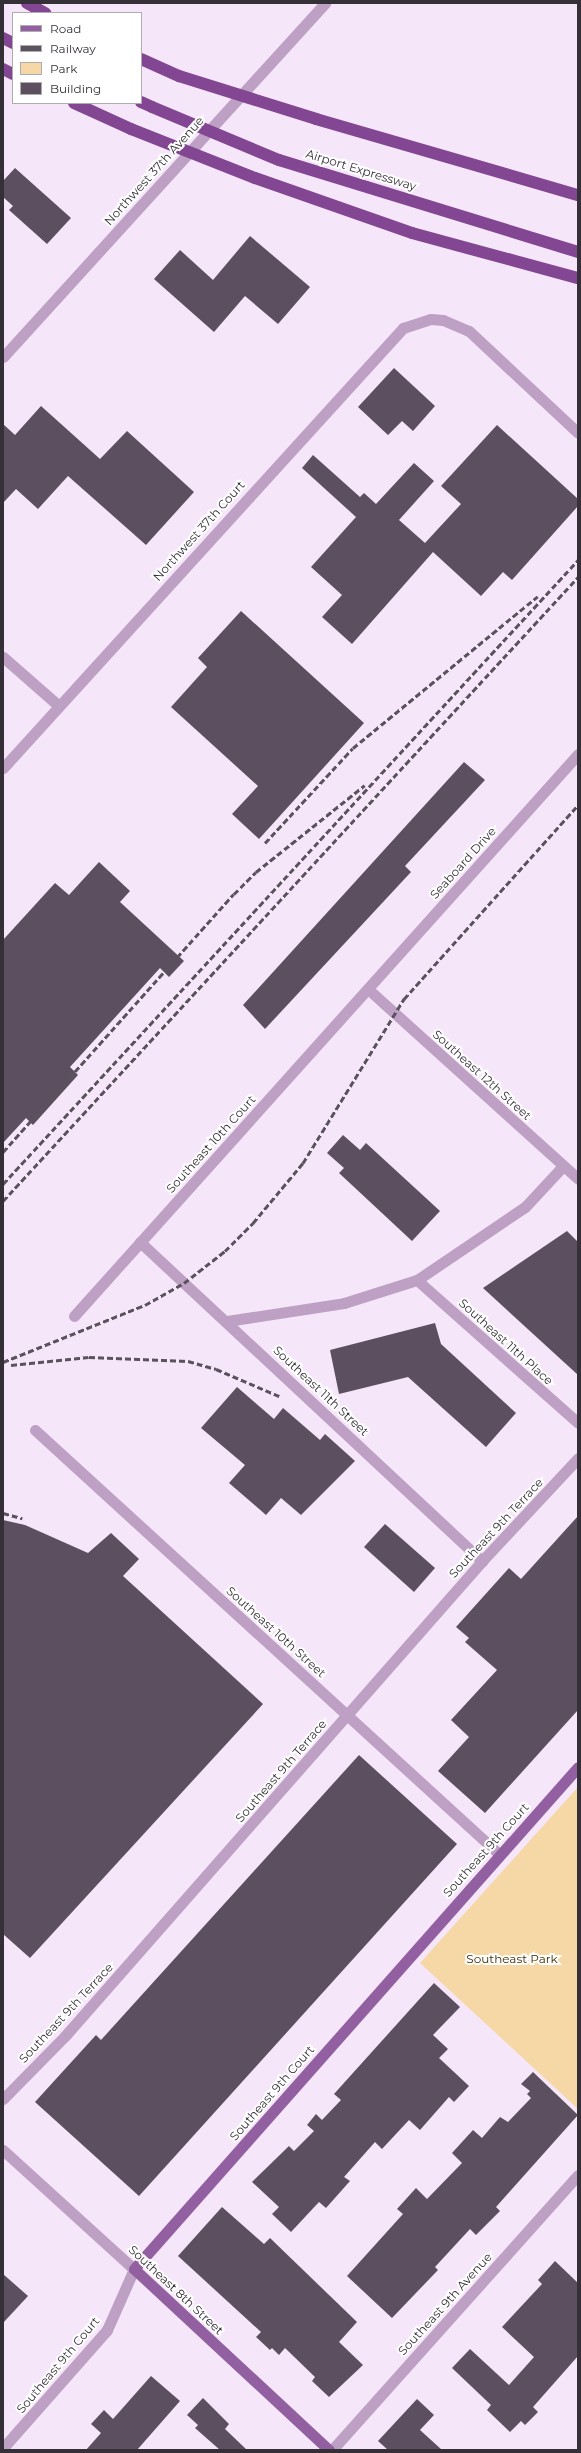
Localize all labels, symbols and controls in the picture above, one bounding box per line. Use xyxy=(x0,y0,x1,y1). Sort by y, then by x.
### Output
legend xyxy=(12,12,142,104)
text: Road xyxy=(50,21,81,36)
text: Railway xyxy=(50,41,96,56)
text: Park xyxy=(50,61,77,76)
text: Building xyxy=(50,81,101,96)
street label: Northwest 37th Avenue xyxy=(101,114,207,228)
street label: Airport Expressway xyxy=(304,146,418,194)
street label: Northwest 37th Court xyxy=(150,478,248,584)
street label: Seaboard Drive xyxy=(427,824,499,902)
street label: Southeast 12th Street xyxy=(430,1027,534,1123)
street label: Southeast 10th Court xyxy=(163,1092,259,1196)
street label: Southeast 11th Place xyxy=(456,1296,556,1388)
street label: Southeast 11th Street xyxy=(270,1343,372,1439)
street label: Southeast 9th Terrace xyxy=(446,1475,546,1581)
street label: Southeast 10th Street xyxy=(223,1584,329,1680)
street label: Southeast 9th Terrace xyxy=(233,1717,329,1825)
street label: Southeast 9th Court xyxy=(440,1800,532,1900)
park label: Southeast Park xyxy=(466,1952,558,1966)
street label: Southeast 9th Terrace xyxy=(16,1960,116,2066)
street label: Southeast 9th Court xyxy=(227,2043,317,2143)
street label: Southeast 8th Street xyxy=(126,2242,226,2338)
street label: Southeast 9th Avenue xyxy=(395,2250,495,2358)
street label: Southeast 9th Court xyxy=(14,2314,102,2416)

